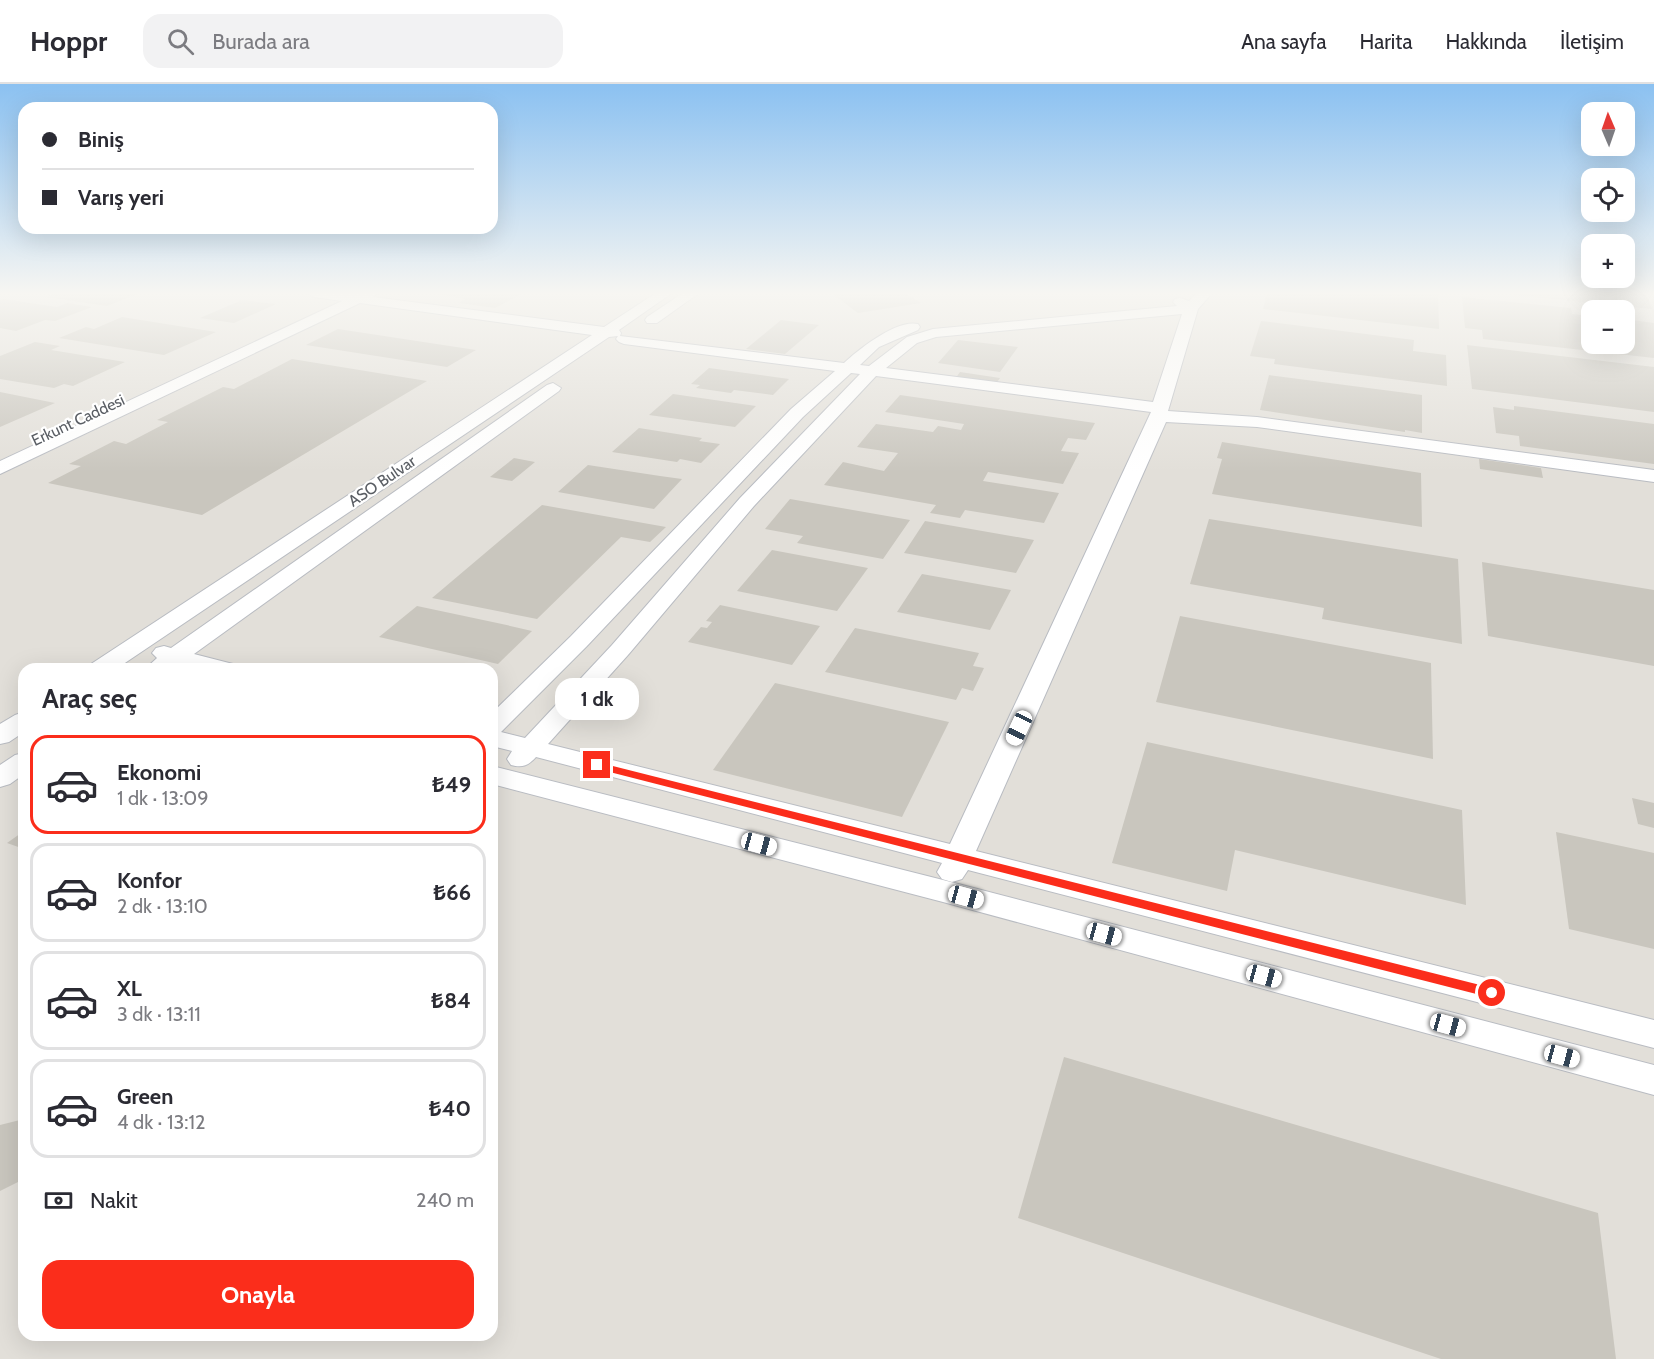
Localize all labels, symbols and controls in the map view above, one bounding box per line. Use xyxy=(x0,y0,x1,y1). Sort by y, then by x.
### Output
search box xyxy=(143,14,563,68)
text: Hoppr xyxy=(30,24,107,58)
icon: search xyxy=(164,25,197,58)
text: Burada ara xyxy=(212,28,310,55)
text: Ana sayfa xyxy=(1241,29,1327,54)
text: Harita xyxy=(1360,29,1412,54)
text: Hakkında xyxy=(1445,29,1527,54)
text: İletişim xyxy=(1560,29,1624,54)
north arrow xyxy=(1581,102,1635,156)
map controls xyxy=(1581,102,1635,354)
text: Biniş xyxy=(78,126,124,153)
button: locate xyxy=(1581,168,1635,222)
text: Varış yeri xyxy=(78,184,164,211)
button: + xyxy=(1581,234,1635,288)
button: − xyxy=(1581,300,1635,354)
street label: Erkunt Caddesi xyxy=(28,390,128,450)
street label: ASO Bulvar xyxy=(345,451,420,510)
callout: 1 dk xyxy=(555,678,639,720)
text: Araç seç xyxy=(42,682,137,715)
text: 1 dk xyxy=(581,687,614,711)
car xyxy=(1003,708,1035,748)
route end xyxy=(583,751,610,778)
icon: car xyxy=(45,758,99,812)
text: Ekonomi xyxy=(117,759,201,786)
text: ₺49 xyxy=(432,771,471,798)
text: 1 dk · 13:09 xyxy=(117,786,209,810)
car xyxy=(739,831,779,857)
icon: car xyxy=(45,866,99,920)
text: Konfor xyxy=(117,867,182,894)
text: ₺66 xyxy=(433,879,471,906)
car xyxy=(946,884,986,910)
text: 2 dk · 13:10 xyxy=(117,894,208,918)
car xyxy=(1084,921,1124,947)
car xyxy=(1244,963,1284,989)
icon: car xyxy=(45,974,99,1028)
text: XL xyxy=(117,975,142,1002)
route start xyxy=(1478,979,1505,1006)
text: ₺84 xyxy=(431,987,471,1014)
text: 3 dk · 13:11 xyxy=(117,1002,201,1026)
car xyxy=(1428,1012,1468,1038)
car xyxy=(1542,1043,1582,1069)
icon: car xyxy=(45,1082,99,1136)
text: Green xyxy=(117,1083,173,1110)
text: ₺40 xyxy=(429,1095,471,1122)
text: 4 dk · 13:12 xyxy=(117,1110,205,1134)
icon: cash xyxy=(42,1184,75,1217)
text: Nakit xyxy=(90,1187,138,1214)
text: 240 m xyxy=(416,1188,474,1212)
button: Onayla xyxy=(42,1260,474,1329)

